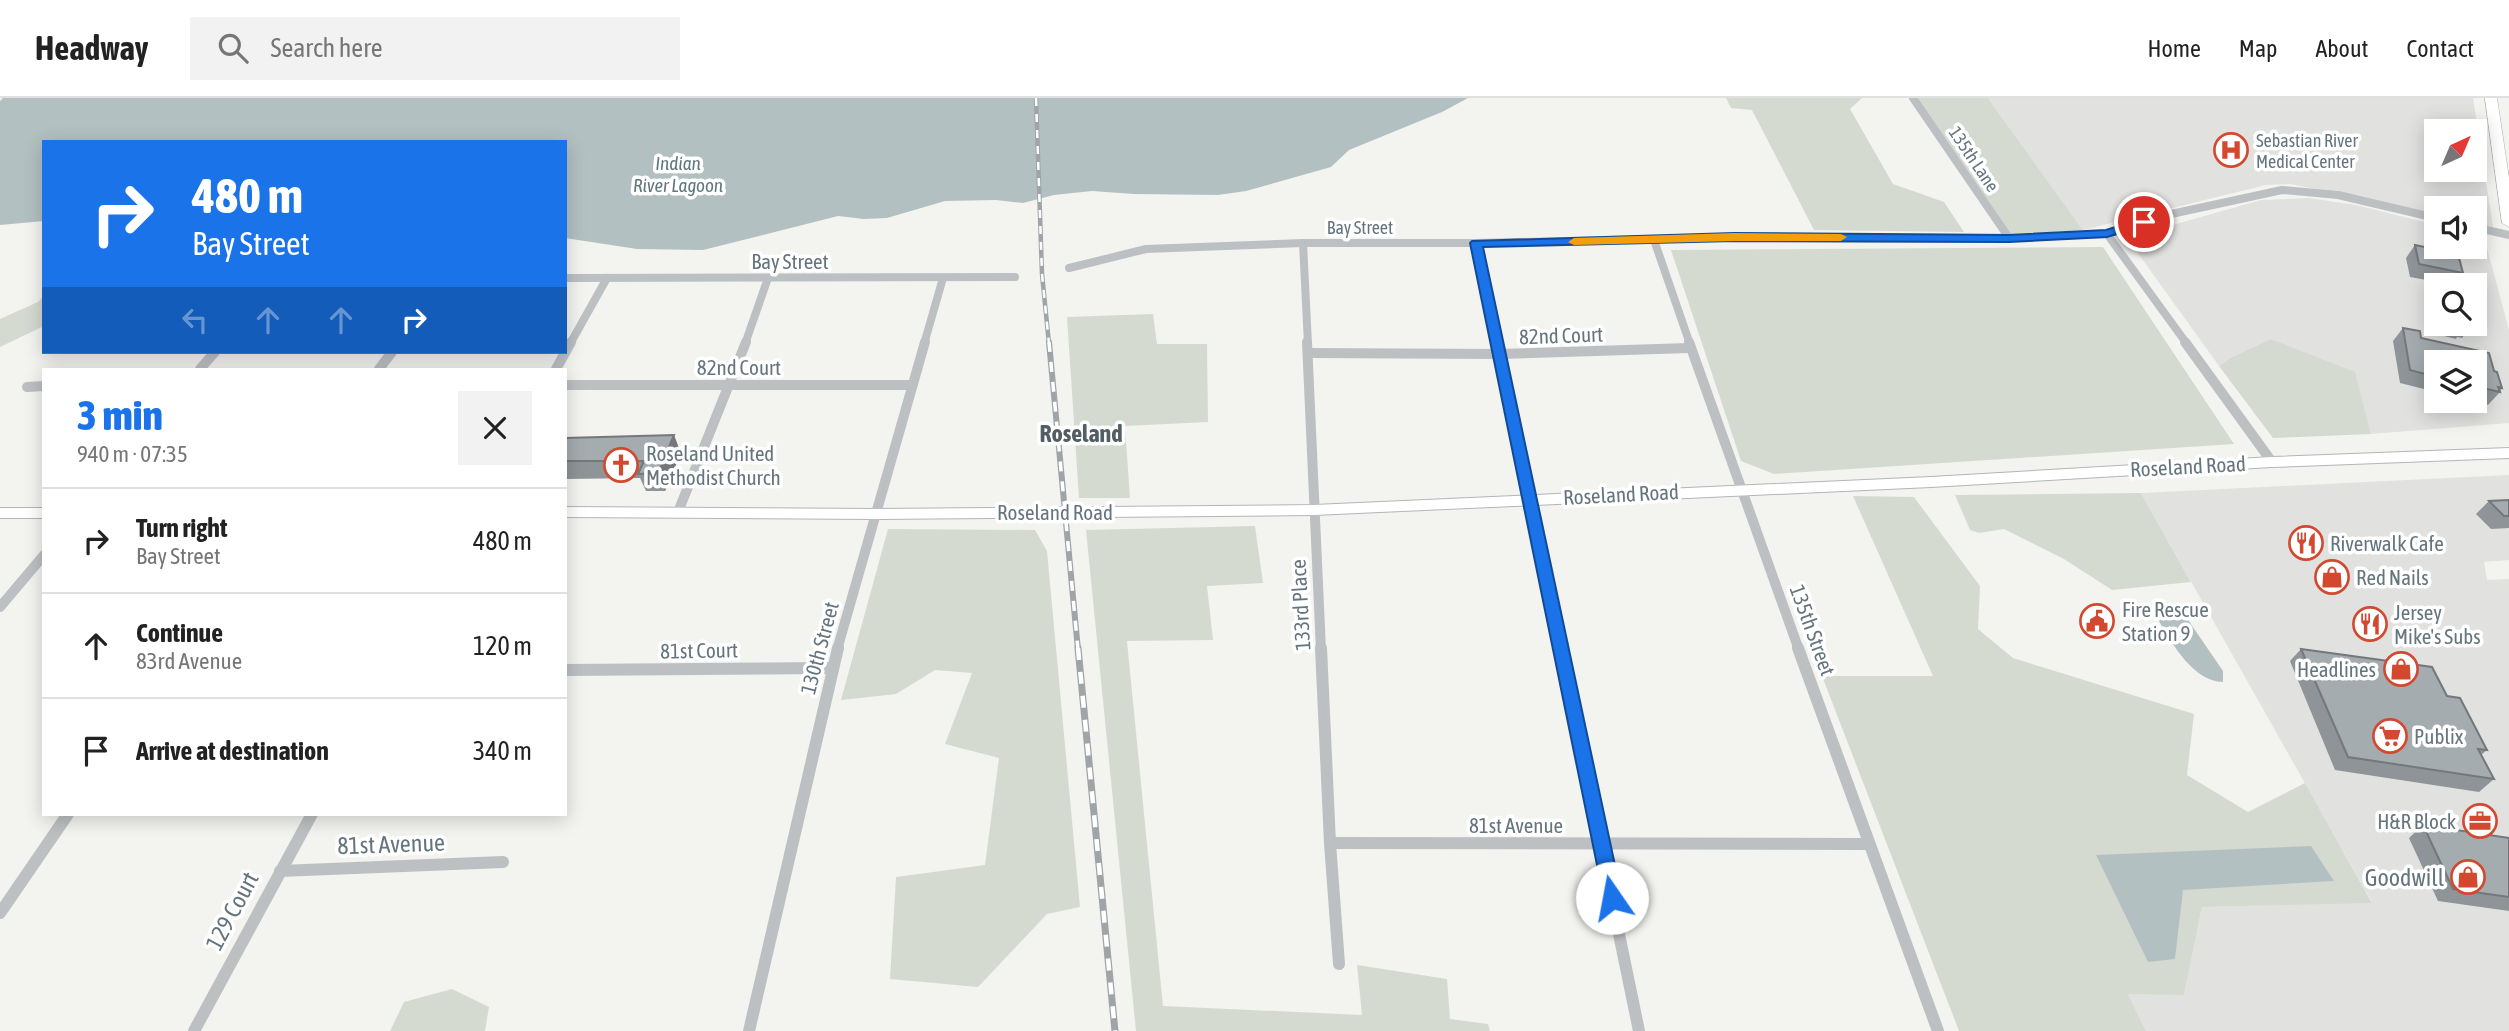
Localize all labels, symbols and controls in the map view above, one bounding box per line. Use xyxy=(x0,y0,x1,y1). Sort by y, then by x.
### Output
search box xyxy=(190,17,680,80)
text: Headway xyxy=(35,29,148,67)
icon: search xyxy=(214,29,252,67)
text: Search here xyxy=(270,33,383,63)
text: Home xyxy=(2147,35,2201,62)
text: Map xyxy=(2239,35,2277,62)
text: About xyxy=(2315,35,2368,62)
text: Contact xyxy=(2406,35,2474,62)
north arrow xyxy=(2424,119,2487,182)
map controls xyxy=(2424,119,2487,413)
street label: 135th Lane xyxy=(1945,122,2003,196)
place label: Sebastian River Medical Center xyxy=(2256,130,2358,172)
hospital icon: Sebastian River Medical Center xyxy=(2212,131,2250,169)
water label: Indian River Lagoon xyxy=(633,152,723,196)
text: 480 m xyxy=(192,167,303,223)
icon: right xyxy=(77,168,168,259)
pin xyxy=(2114,192,2174,252)
button: sound xyxy=(2424,196,2487,259)
icon: arrive xyxy=(2125,203,2163,241)
street label: Bay Street xyxy=(1327,217,1393,238)
text: Bay Street xyxy=(192,225,310,262)
street label: Bay Street xyxy=(751,249,829,273)
button: search xyxy=(2424,273,2487,336)
icon: left xyxy=(176,301,214,339)
icon: ahead xyxy=(249,301,287,339)
icon: ahead xyxy=(322,301,360,339)
icon: right xyxy=(395,301,433,339)
street label: 82nd Court xyxy=(1518,322,1604,348)
button: layers xyxy=(2424,350,2487,413)
street label: 82nd Court xyxy=(697,355,781,379)
text: 3 min xyxy=(77,391,163,439)
button: close xyxy=(458,391,532,465)
district label: Roseland xyxy=(1039,420,1123,447)
text: 940 m · 07:35 xyxy=(77,441,188,467)
place label: Roseland United Methodist Church xyxy=(646,441,781,489)
church icon: Roseland United Methodist Church xyxy=(602,446,640,484)
street label: Roseland Road xyxy=(2130,451,2246,481)
street label: Roseland Road xyxy=(1563,479,1679,509)
street label: Roseland Road xyxy=(997,500,1113,524)
text: Turn right xyxy=(136,513,227,543)
icon: right xyxy=(77,522,115,560)
restaurant icon: Riverwalk Cafe xyxy=(2287,524,2325,562)
text: 480 m xyxy=(473,526,532,556)
place label: Riverwalk Cafe xyxy=(2330,531,2444,555)
text: Bay Street xyxy=(136,543,221,569)
shop icon: Red Nails xyxy=(2313,558,2351,596)
street label: 133rd Place xyxy=(1286,559,1314,651)
place label: Red Nails xyxy=(2356,565,2429,589)
street label: 135th Street xyxy=(1786,581,1840,679)
place label: Fire Rescue Station 9 xyxy=(2122,597,2209,645)
street label: 130th Street xyxy=(795,599,843,697)
place label: Jersey Mike's Subs xyxy=(2394,600,2481,648)
public building icon: Fire Rescue Station 9 xyxy=(2078,602,2116,640)
restaurant icon: Jersey Mike's Subs xyxy=(2351,605,2389,643)
text: Continue xyxy=(136,618,223,648)
icon: ahead xyxy=(77,627,115,665)
text: 120 m xyxy=(473,631,532,661)
street label: 81st Court xyxy=(660,637,738,663)
text: 83rd Avenue xyxy=(136,648,242,674)
shop icon: Headlines xyxy=(2382,650,2420,688)
place label: Headlines xyxy=(2297,657,2376,681)
supermarket icon: Publix xyxy=(2371,717,2409,755)
place label: Publix xyxy=(2414,724,2464,748)
icon: arrive xyxy=(77,732,115,770)
text: Arrive at destination xyxy=(136,736,329,766)
text: 340 m xyxy=(473,736,532,766)
office icon: H&R Block xyxy=(2461,802,2499,840)
place label: H&R Block xyxy=(2377,809,2456,833)
street label: 81st Avenue xyxy=(1469,813,1563,837)
street label: 81st Avenue xyxy=(337,829,445,859)
shop icon: Goodwill xyxy=(2449,858,2487,896)
position arrow xyxy=(1575,861,1649,935)
place label: Goodwill xyxy=(2365,864,2445,891)
street label: 129 Court xyxy=(200,867,264,955)

